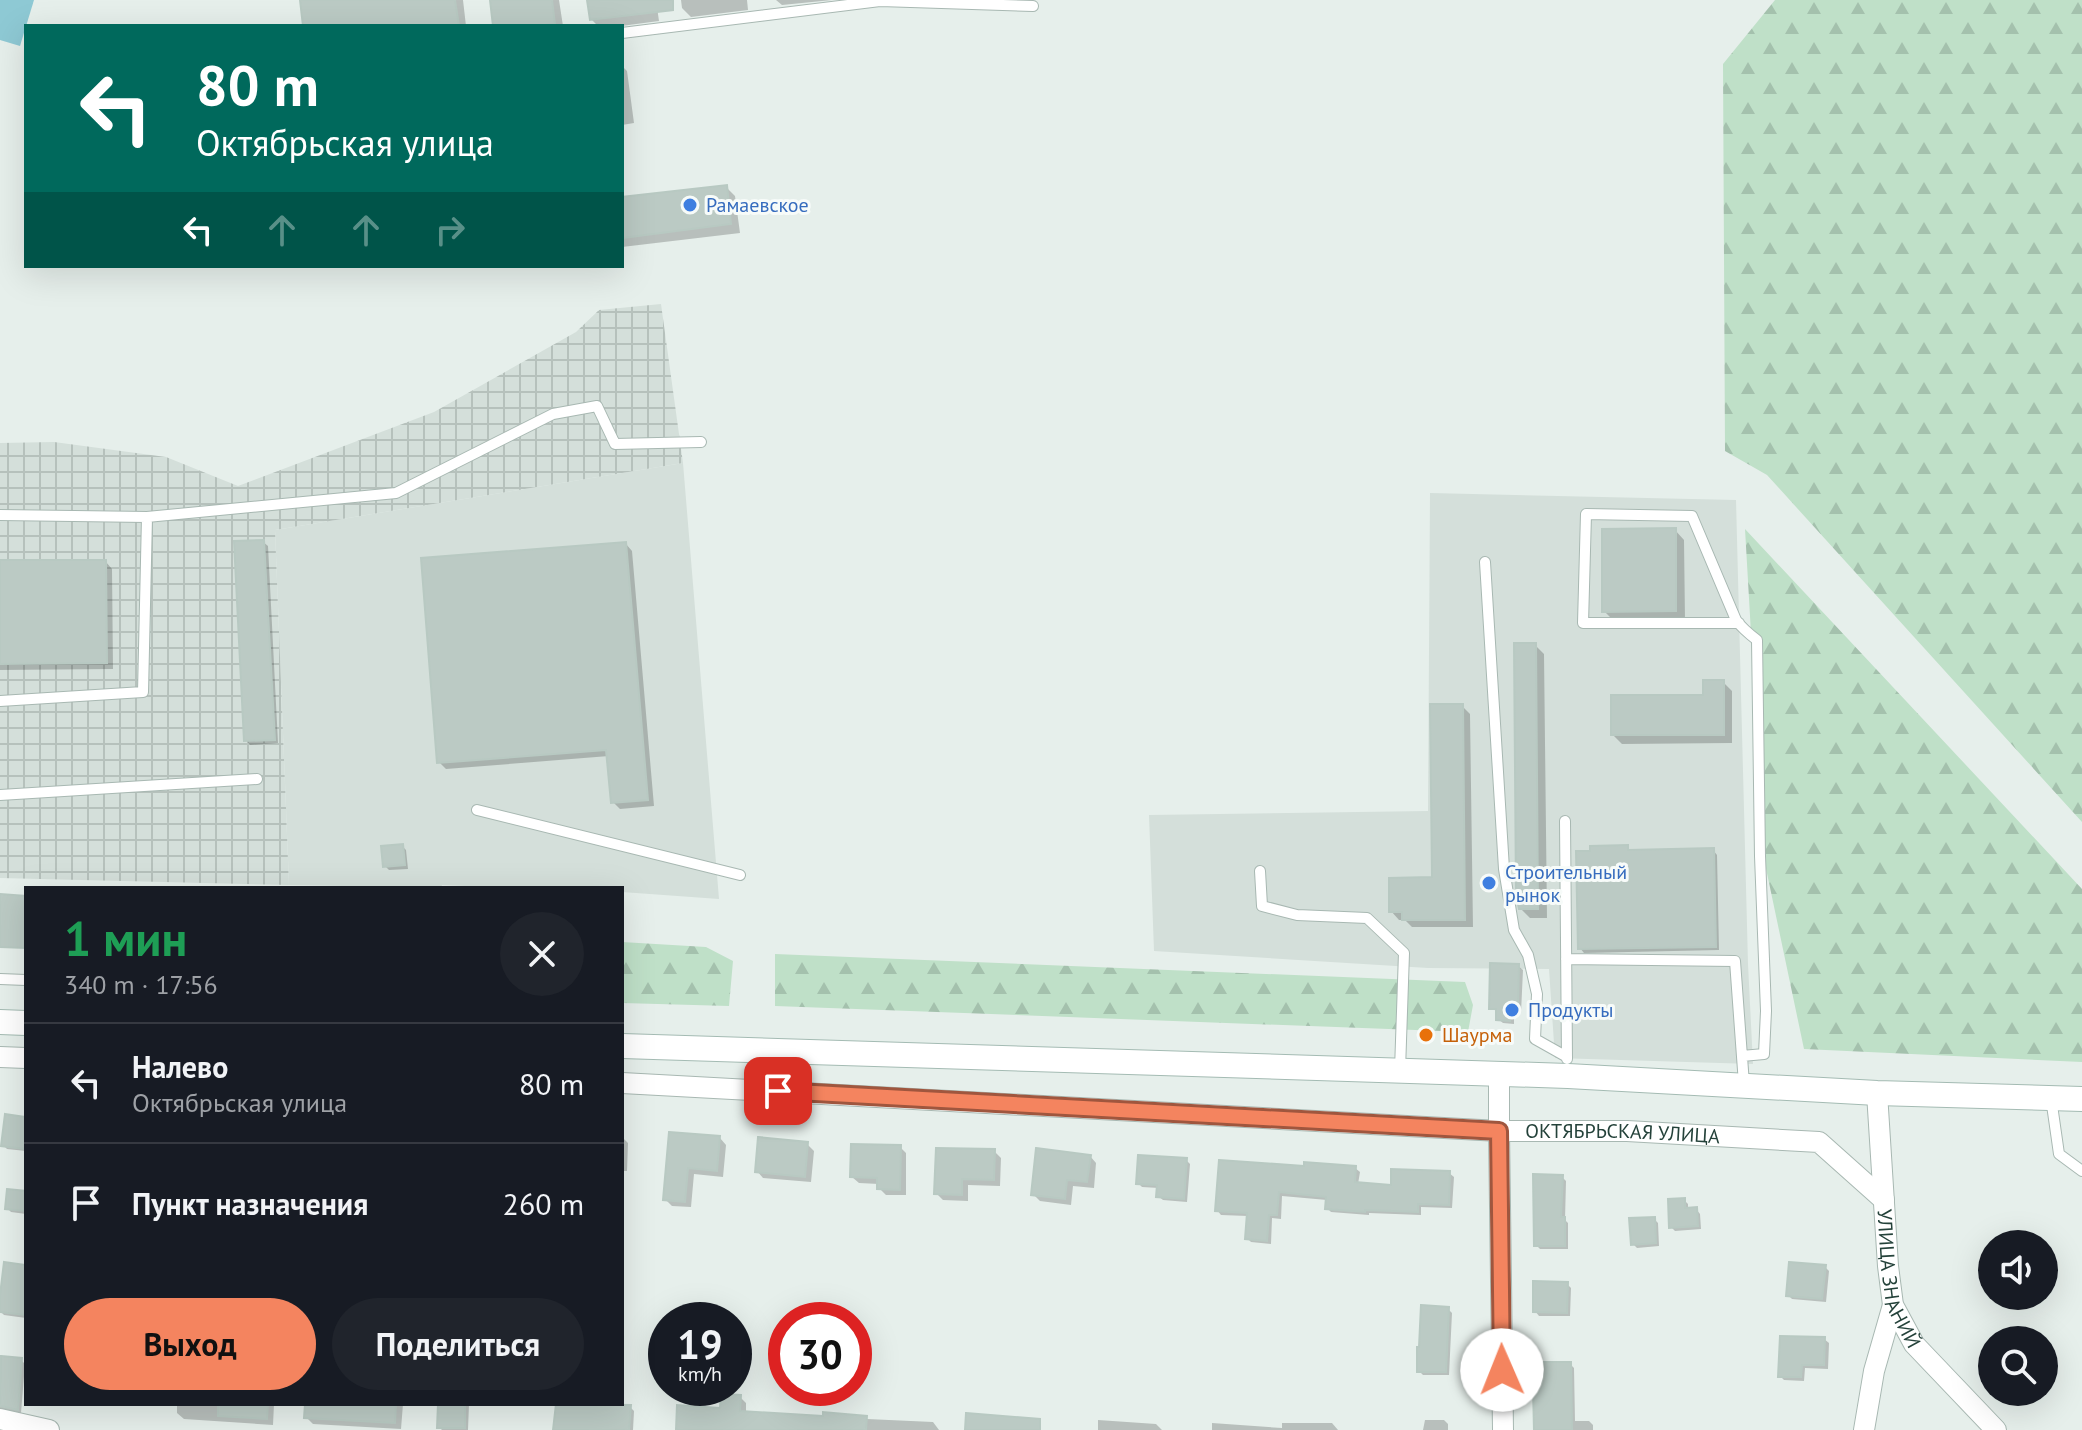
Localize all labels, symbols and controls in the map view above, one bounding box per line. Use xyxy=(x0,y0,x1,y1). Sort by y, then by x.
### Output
text: 80 m xyxy=(196,49,319,121)
icon: left xyxy=(64,56,168,160)
text: Октябрьская улица xyxy=(196,119,494,166)
place label: Рамаевское xyxy=(706,192,809,218)
marker: Рамаевское xyxy=(681,196,699,214)
icon: left xyxy=(176,208,220,252)
icon: ahead xyxy=(260,208,304,252)
icon: ahead xyxy=(344,208,388,252)
icon: right xyxy=(428,208,472,252)
place label: Строительный рынок xyxy=(1505,859,1627,908)
marker: Строительный рынок xyxy=(1480,874,1498,892)
text: 1 мин xyxy=(64,907,187,969)
button: close xyxy=(500,912,584,996)
text: 340 m · 17:56 xyxy=(64,968,218,1001)
place label: Продукты xyxy=(1528,997,1613,1023)
marker: Продукты xyxy=(1503,1001,1521,1019)
place label: Шаурма xyxy=(1442,1022,1512,1048)
marker: Шаурма xyxy=(1417,1026,1435,1044)
text: Налево xyxy=(132,1047,228,1086)
pin xyxy=(744,1057,812,1125)
icon: left xyxy=(64,1061,108,1105)
text: 80 m xyxy=(519,1064,584,1103)
icon: arrive xyxy=(756,1069,800,1113)
text: Октябрьская улица xyxy=(132,1086,347,1119)
street label: ОКТЯБРЬСКАЯ УЛИЦА xyxy=(1525,1118,1721,1149)
icon: arrive xyxy=(64,1181,108,1225)
text: Пункт назначения xyxy=(132,1184,368,1223)
text: 260 m xyxy=(503,1184,584,1223)
street label: УЛИЦА ЗНАНИЙ xyxy=(1871,1208,1927,1353)
map controls xyxy=(1978,1230,2058,1406)
button: sound xyxy=(1978,1230,2058,1310)
button: Выход xyxy=(64,1298,316,1390)
button: Поделиться xyxy=(332,1298,584,1390)
speed limit sign: 30 xyxy=(768,1302,872,1406)
text: 19 xyxy=(677,1318,723,1370)
button: search xyxy=(1978,1326,2058,1406)
position arrow xyxy=(1460,1328,1544,1412)
text: km/h xyxy=(678,1361,722,1387)

